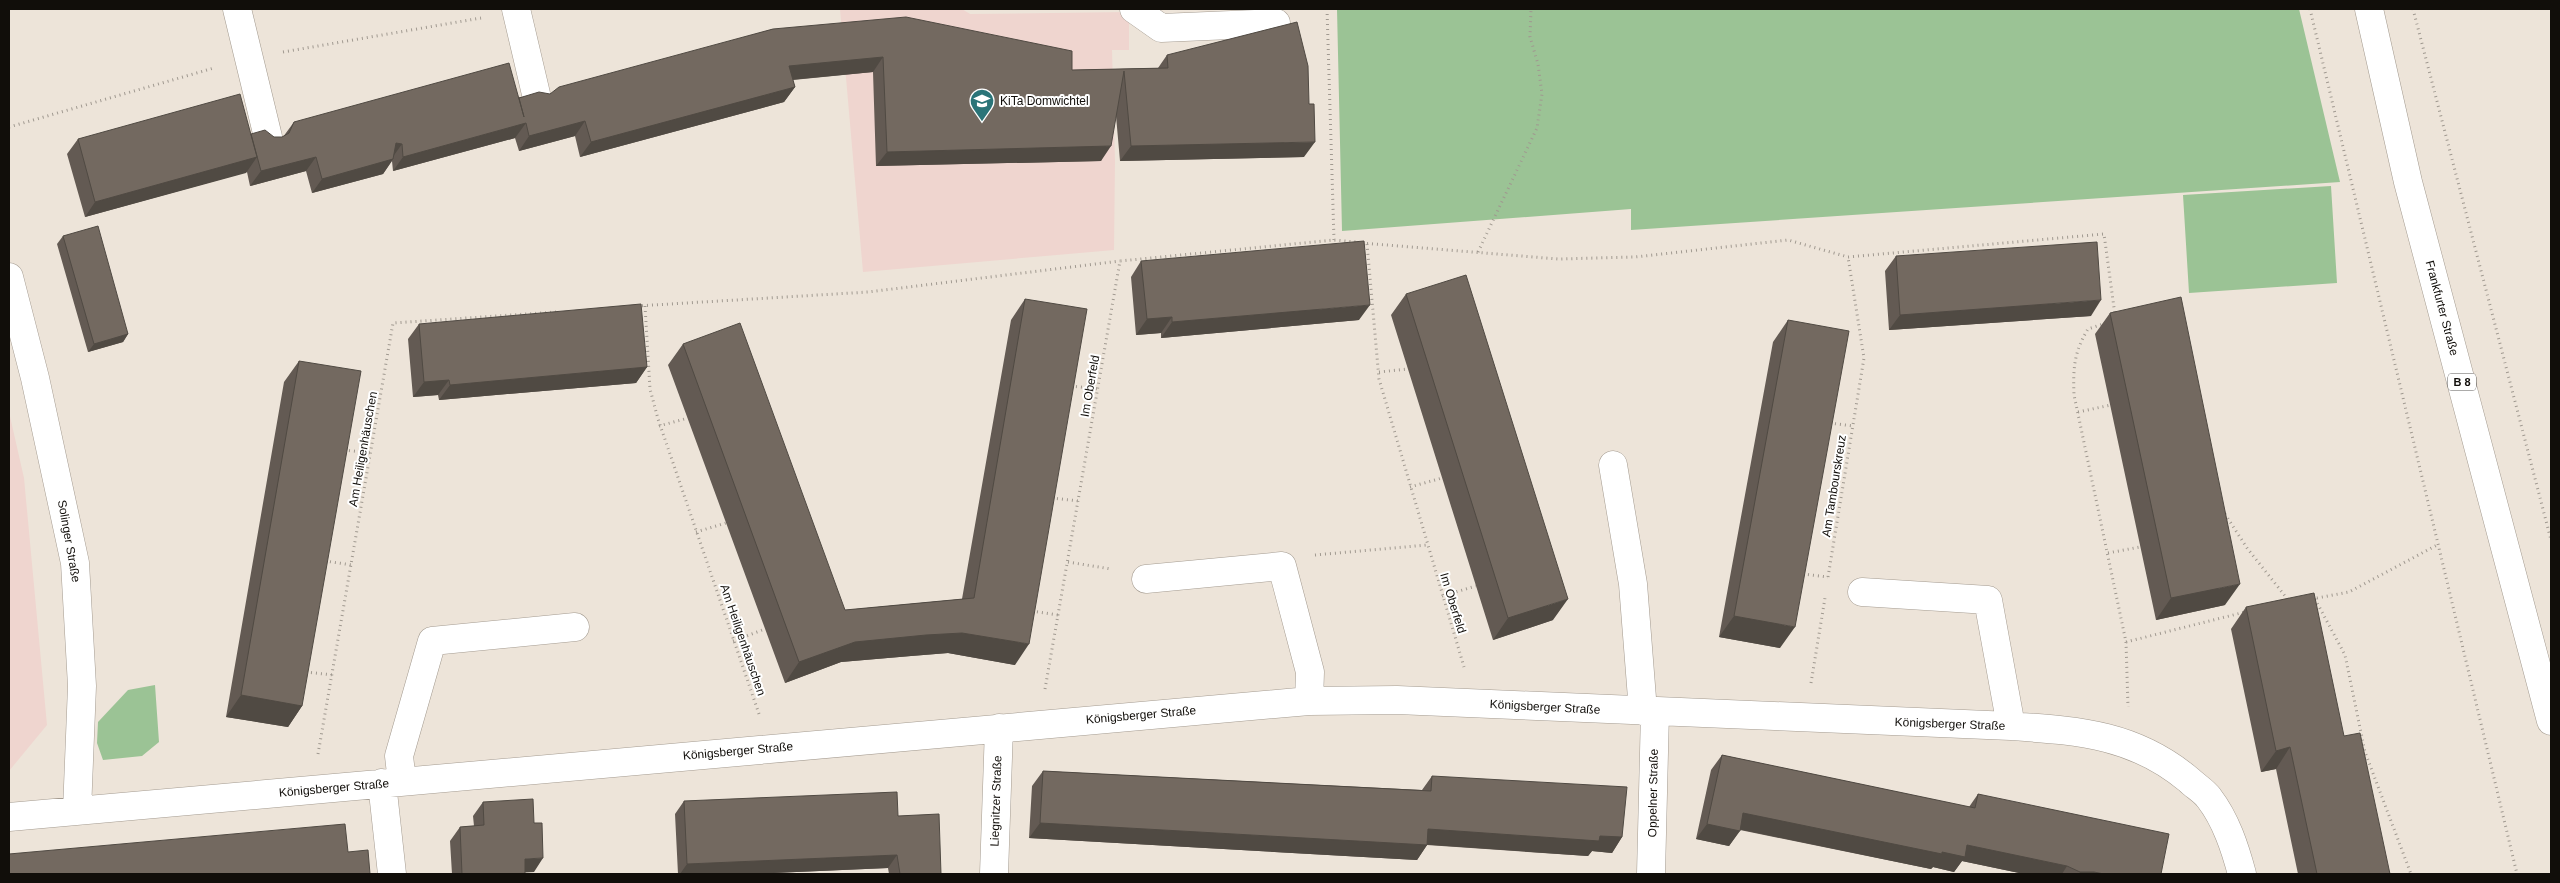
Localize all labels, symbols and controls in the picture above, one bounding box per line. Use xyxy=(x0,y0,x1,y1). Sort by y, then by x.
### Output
school or university icon: KiTa Domwichtel xyxy=(969,88,995,122)
place label: KiTa Domwichtel xyxy=(1000,94,1089,108)
street label: Frankfurter Straße xyxy=(2423,259,2462,357)
street label: Im Oberfeld xyxy=(1078,354,1102,418)
road number: B 8 xyxy=(2448,374,2476,391)
street label: Am Heiligenhäuschen xyxy=(346,390,380,508)
street label: Am Tambourskreuz xyxy=(1819,434,1849,538)
street label: Solinger Straße xyxy=(55,499,83,584)
street label: Im Oberfeld xyxy=(1437,571,1469,635)
street label: Am Heiligenhäuschen xyxy=(717,583,769,697)
street label: Königsberger Straße xyxy=(1489,697,1601,717)
street label: Königsberger Straße xyxy=(1085,703,1197,727)
street label: Königsberger Straße xyxy=(1894,715,2006,733)
street label: Königsberger Straße xyxy=(682,739,794,763)
street label: Oppelner Straße xyxy=(1645,748,1661,837)
street label: Liegnitzer Straße xyxy=(987,755,1005,847)
street label: Königsberger Straße xyxy=(278,776,390,800)

